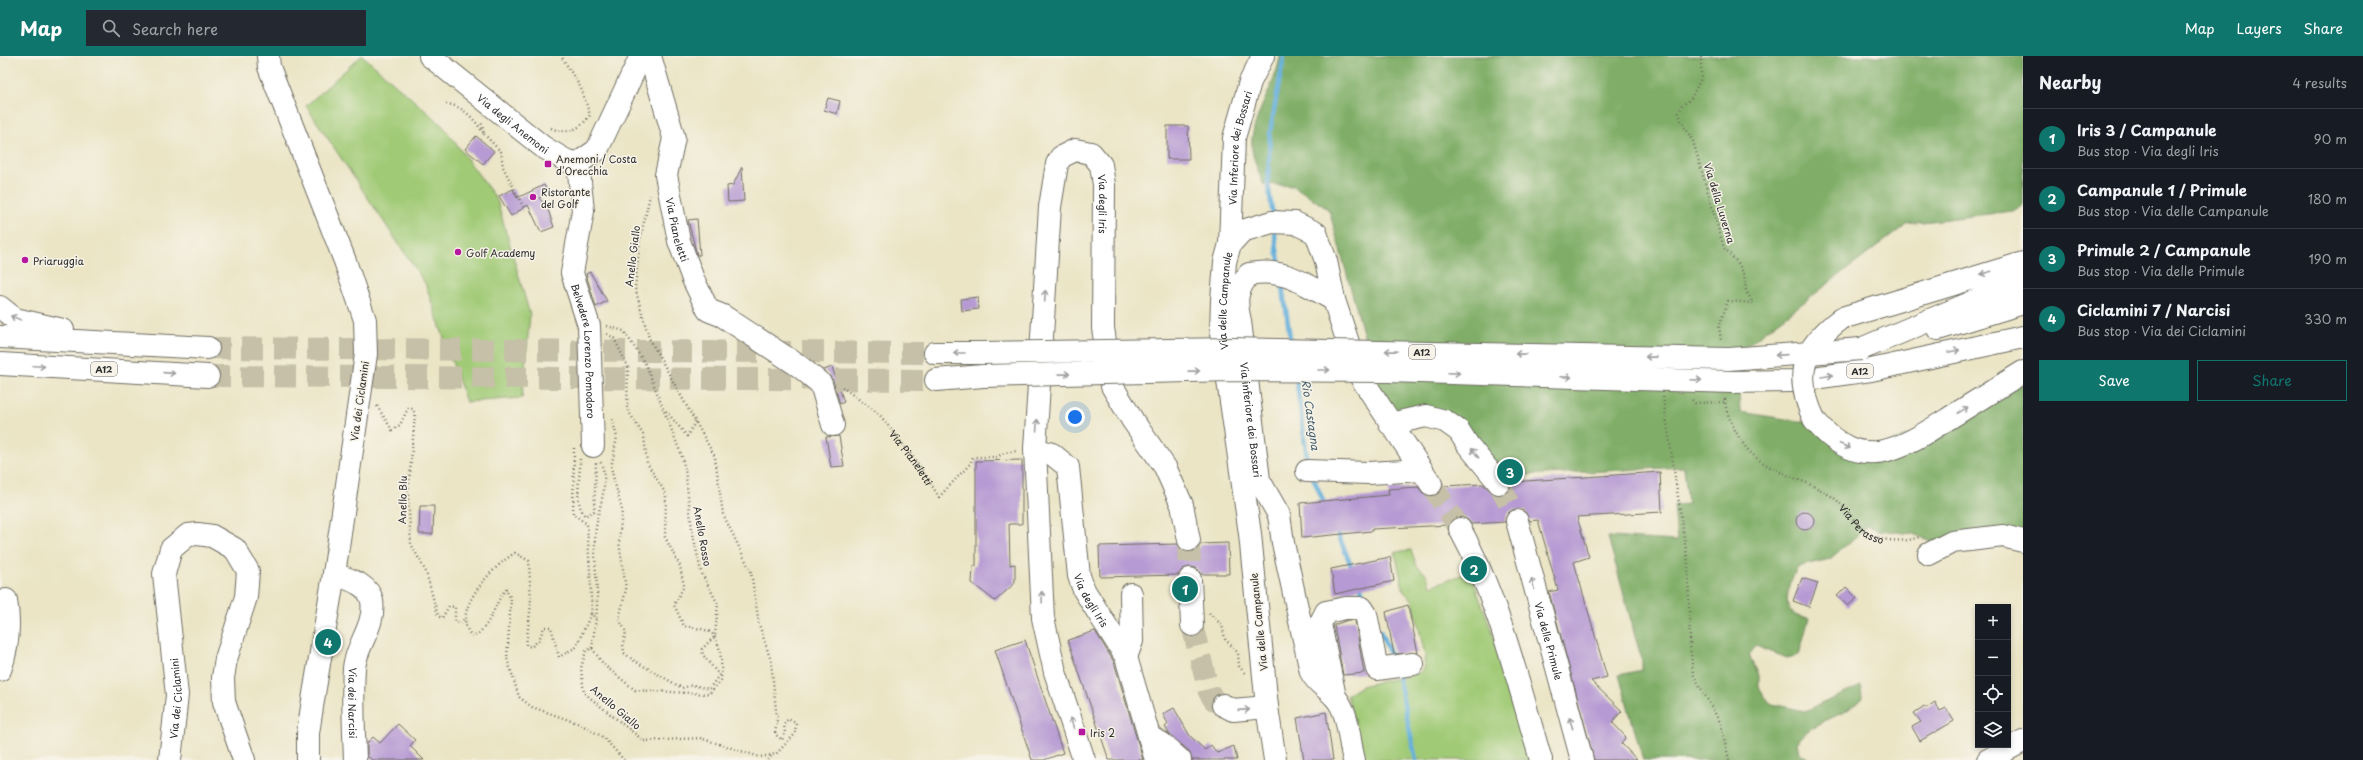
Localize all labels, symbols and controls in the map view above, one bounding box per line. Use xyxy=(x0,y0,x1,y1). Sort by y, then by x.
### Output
search box xyxy=(86,10,366,46)
text: Map xyxy=(20,14,62,42)
icon: search xyxy=(100,17,122,39)
text: Search here xyxy=(132,17,218,40)
text: Map xyxy=(2185,18,2215,39)
text: Layers xyxy=(2237,18,2282,39)
text: Share xyxy=(2304,18,2343,39)
text: Nearby xyxy=(2039,69,2101,95)
text: 4 results xyxy=(2293,73,2347,92)
street label: Via Inferiore dei Bossari xyxy=(1224,89,1255,205)
street label: Via degli Anemoni xyxy=(474,90,552,157)
text: Iris 3 / Campanule xyxy=(2077,118,2217,141)
text: 1 xyxy=(2049,129,2055,148)
text: 90 m xyxy=(2314,129,2347,148)
text: Bus stop · Via degli Iris xyxy=(2077,141,2219,160)
place label: Anemoni / Costa d'Orecchia xyxy=(556,151,637,178)
marker: Anemoni / Costa d'Orecchia xyxy=(543,159,553,169)
street label: Via della Luverna xyxy=(1701,161,1740,246)
street label: Via degli Iris xyxy=(1095,173,1112,234)
text: Campanule 1 / Primule xyxy=(2077,178,2247,201)
place label: Ristorante del Golf xyxy=(541,184,591,211)
text: 2 xyxy=(2047,189,2057,208)
text: 180 m xyxy=(2308,189,2347,208)
marker: Ristorante del Golf xyxy=(528,192,538,202)
street label: Via Pianeletti xyxy=(663,196,693,264)
text: Bus stop · Via delle Campanule xyxy=(2077,201,2269,220)
street label: Anello Giallo xyxy=(621,224,643,288)
text: Primule 2 / Campanule xyxy=(2077,238,2251,261)
place label: Golf Academy xyxy=(466,245,536,260)
marker: Golf Academy xyxy=(453,247,463,257)
street label: Via delle Campanule xyxy=(1213,249,1235,351)
text: 3 xyxy=(2048,249,2056,268)
text: 190 m xyxy=(2308,249,2347,268)
place label: Priaruggia xyxy=(33,253,85,268)
marker: Priaruggia xyxy=(20,255,30,265)
text: Bus stop · Via delle Primule xyxy=(2077,261,2245,280)
one-way arrow xyxy=(1979,270,1992,277)
street label: Belvedere Lorenzo Pomodoro xyxy=(568,281,600,419)
one-way arrow xyxy=(1042,290,1049,303)
text: Ciclamini 7 / Narcisi xyxy=(2077,298,2230,321)
text: 4 xyxy=(2048,309,2056,328)
text: 330 m xyxy=(2304,309,2347,328)
one-way arrow xyxy=(11,314,23,322)
text: Bus stop · Via dei Ciclamini xyxy=(2077,321,2246,340)
road number: A12 xyxy=(1409,345,1435,359)
one-way arrow xyxy=(1385,347,1398,355)
one-way arrow xyxy=(1948,347,1961,355)
one-way arrow xyxy=(953,349,966,357)
one-way arrow xyxy=(1515,350,1528,357)
one-way arrow xyxy=(1775,351,1788,358)
one-way arrow xyxy=(1645,353,1658,361)
street label: Via dei Ciclamini xyxy=(346,360,372,442)
button: Save xyxy=(2039,360,2189,401)
button: Share xyxy=(2197,360,2347,401)
street label: Via inferiore dei Bossari xyxy=(1237,361,1266,478)
one-way arrow xyxy=(32,362,45,369)
road number: A12 xyxy=(91,362,117,376)
road number: A12 xyxy=(1847,364,1873,378)
one-way arrow xyxy=(1317,366,1330,374)
one-way arrow xyxy=(1187,367,1200,375)
one-way arrow xyxy=(1447,369,1460,377)
one-way arrow xyxy=(162,370,175,377)
one-way arrow xyxy=(1057,370,1070,378)
one-way arrow xyxy=(1820,372,1833,380)
one-way arrow xyxy=(1559,373,1572,380)
one-way arrow xyxy=(1689,377,1702,384)
water label: Rio Castagna xyxy=(1298,379,1325,453)
one-way arrow xyxy=(1957,406,1968,414)
your location xyxy=(1065,407,1085,427)
one-way arrow xyxy=(1034,419,1041,432)
street label: Via Pianeletti xyxy=(886,426,937,488)
one-way arrow xyxy=(1839,442,1851,450)
one-way arrow xyxy=(1470,447,1479,458)
pin: 3 xyxy=(1497,457,1523,487)
street label: Anello Blu xyxy=(394,476,410,524)
street label: Via Perasso xyxy=(1836,500,1886,547)
street label: Anello Rosso xyxy=(690,505,716,568)
pin: 2 xyxy=(1461,554,1487,584)
street label: Via degli Iris xyxy=(1071,571,1113,630)
street label: Via delle Campanule xyxy=(1245,572,1271,672)
pin: 1 xyxy=(1172,574,1198,604)
one-way arrow xyxy=(1529,578,1536,591)
one-way arrow xyxy=(1038,591,1046,604)
street label: Via delle Primule xyxy=(1532,600,1567,682)
map controls xyxy=(1975,604,2011,748)
button: + xyxy=(1975,604,2011,640)
pin: 4 xyxy=(315,627,341,657)
button: − xyxy=(1975,640,2011,676)
street label: Via dei Ciclamini xyxy=(165,657,184,739)
street label: Via dei Narcisi xyxy=(346,667,362,739)
button: locate xyxy=(1975,676,2011,712)
street label: Anello Giallo xyxy=(588,681,645,733)
one-way arrow xyxy=(1237,706,1250,713)
button: layers xyxy=(1975,712,2011,748)
one-way arrow xyxy=(1567,716,1575,729)
one-way arrow xyxy=(1068,717,1075,730)
place label: Iris 2 xyxy=(1090,725,1115,740)
marker: Iris 2 xyxy=(1077,727,1087,737)

